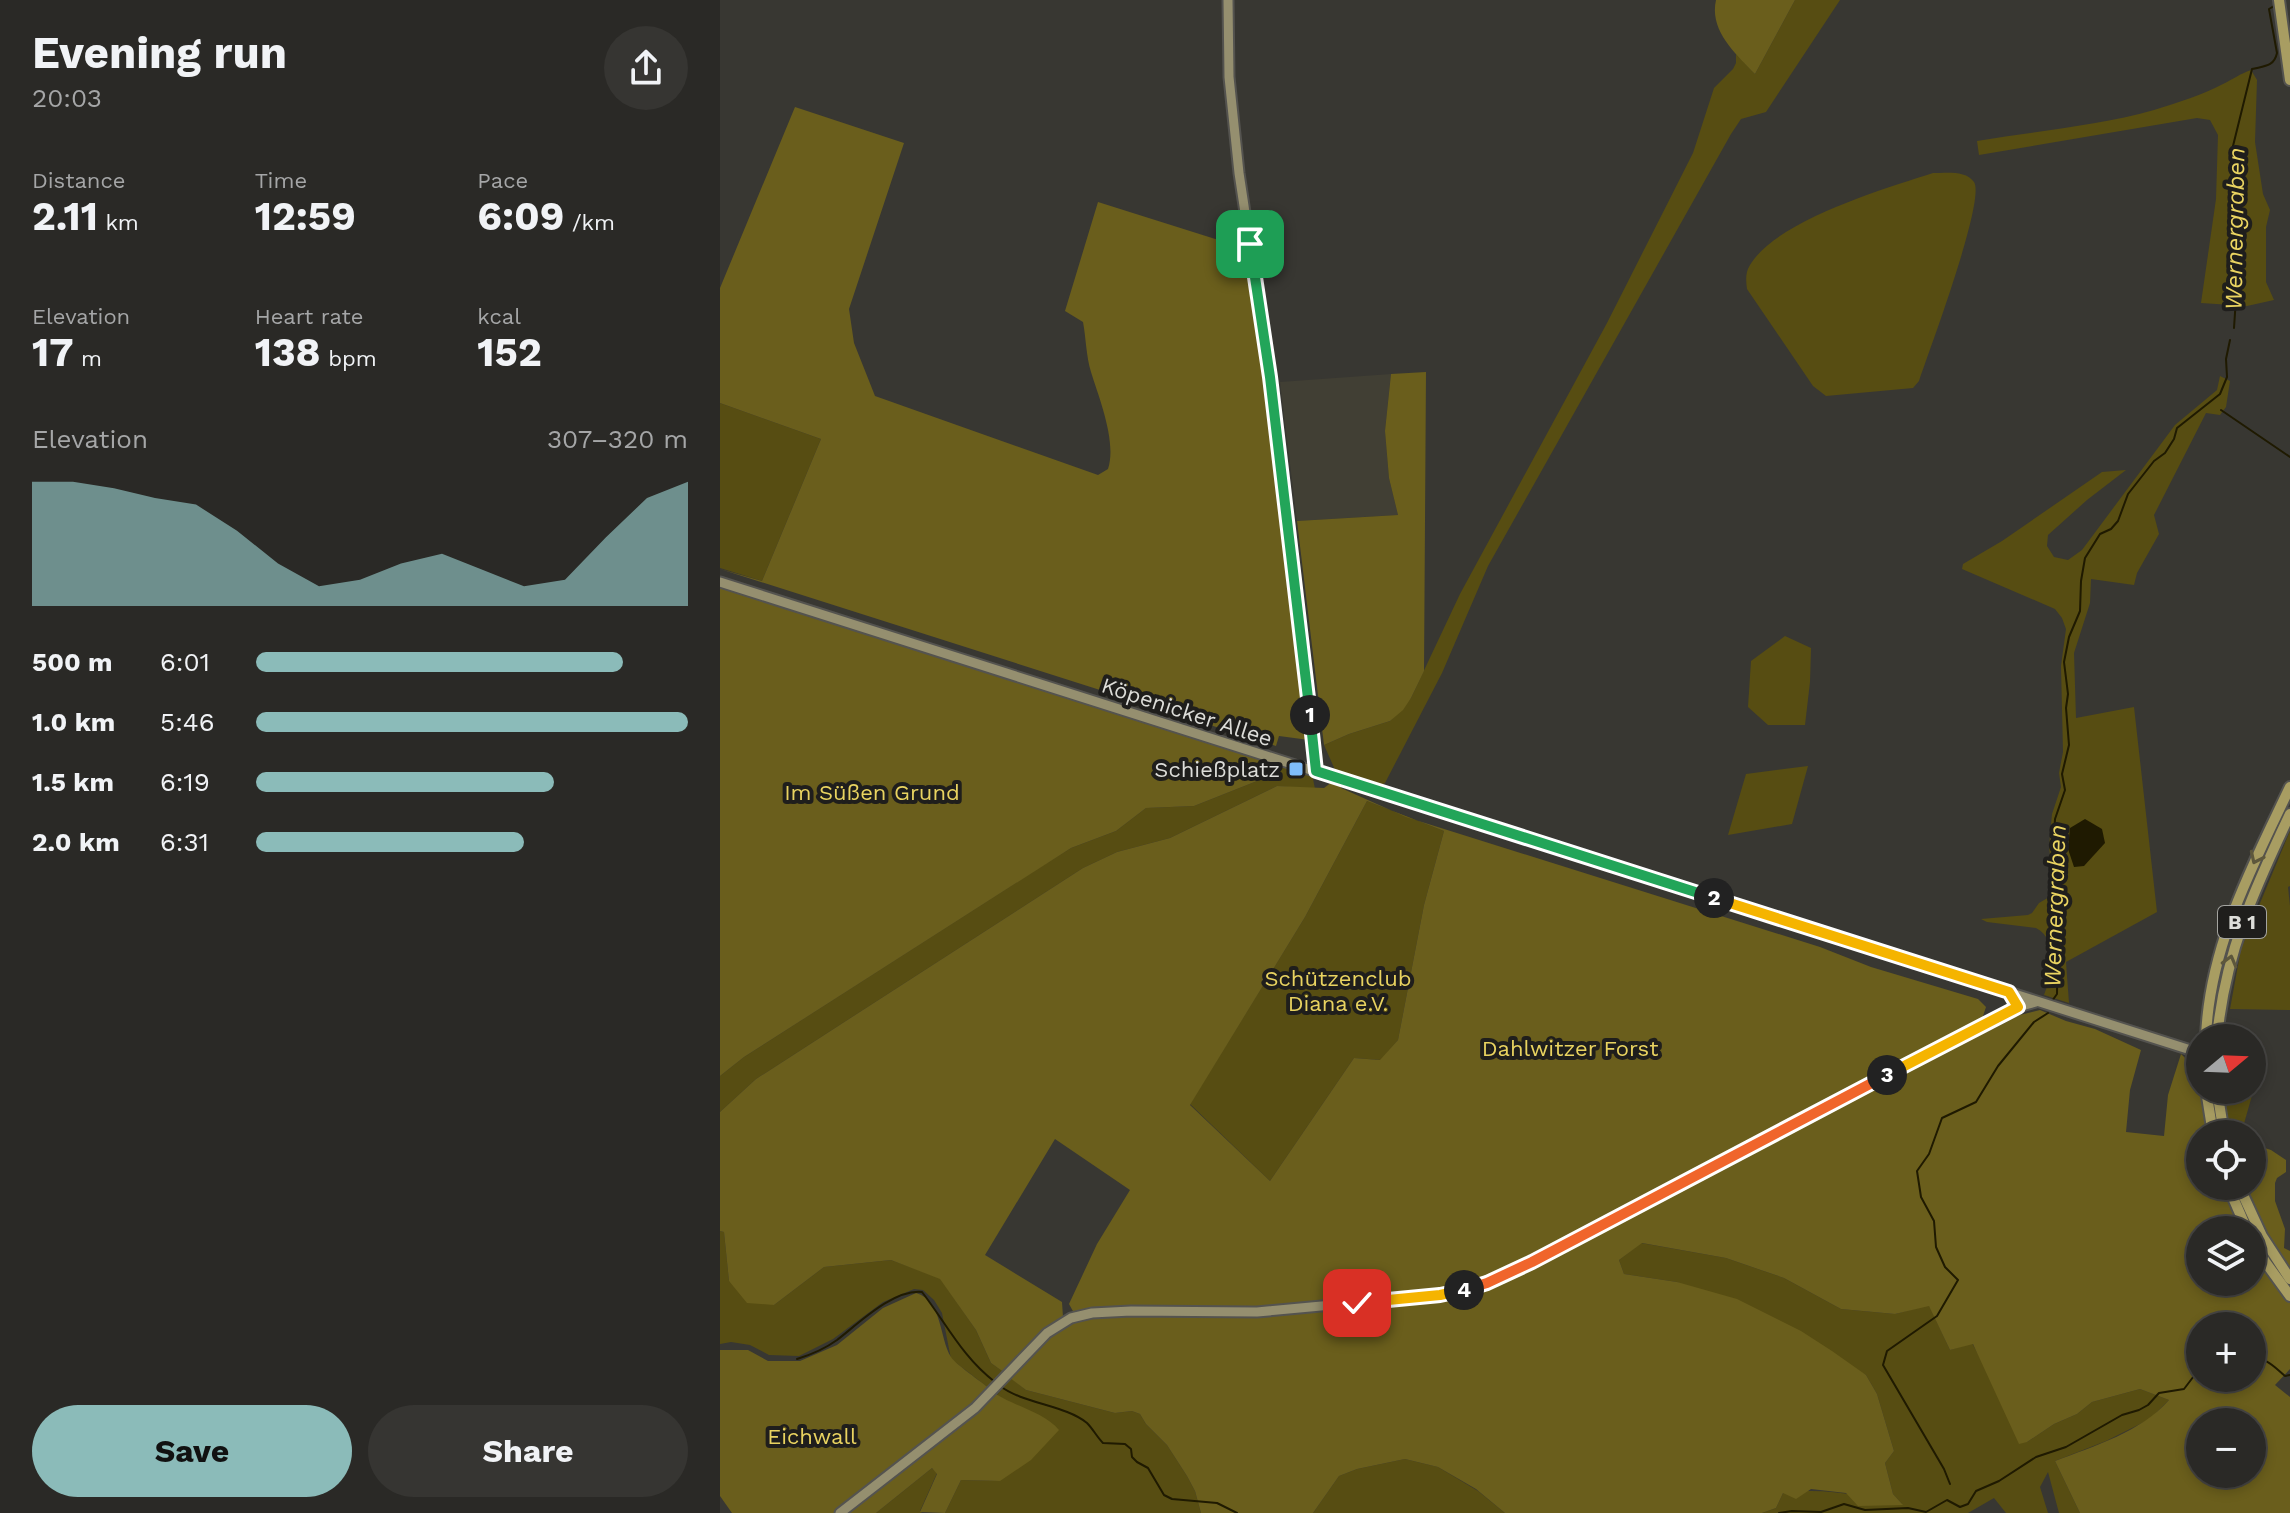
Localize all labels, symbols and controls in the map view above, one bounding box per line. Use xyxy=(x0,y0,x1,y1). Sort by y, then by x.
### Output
button: share xyxy=(604,26,688,110)
text: Evening run xyxy=(32,27,287,79)
text: 20:03 xyxy=(32,83,102,113)
water label: Wernergraben xyxy=(2220,147,2250,311)
text: Distance xyxy=(32,168,126,193)
text: Time xyxy=(255,168,307,193)
text: Pace xyxy=(477,168,528,193)
text: 2.11 xyxy=(32,193,98,240)
text: 12:59 xyxy=(255,193,356,240)
text: 6:09 xyxy=(477,193,564,240)
text: km xyxy=(98,210,139,235)
text: /km xyxy=(564,210,615,235)
pin xyxy=(1216,210,1284,278)
icon: arrive xyxy=(1228,222,1272,266)
text: Elevation xyxy=(32,304,130,329)
text: Heart rate xyxy=(255,304,363,329)
text: kcal xyxy=(477,304,521,329)
text: 17 xyxy=(32,329,74,376)
text: 138 xyxy=(255,329,321,376)
text: 152 xyxy=(477,329,542,376)
text: m xyxy=(74,346,102,371)
text: bpm xyxy=(321,346,377,371)
text: Elevation xyxy=(32,424,148,454)
text: 307–320 m xyxy=(547,424,688,454)
text: 500 m xyxy=(32,647,113,677)
text: 6:01 xyxy=(160,647,210,677)
street label: Köpenicker Allee xyxy=(1098,673,1276,751)
pin: 1 xyxy=(1290,695,1330,735)
text: 1 xyxy=(1305,702,1315,727)
text: 1.0 km xyxy=(32,707,115,737)
text: 5:46 xyxy=(160,707,215,737)
place label: Schießplatz xyxy=(1154,757,1280,782)
marker: Schießplatz xyxy=(1287,760,1305,778)
text: 1.5 km xyxy=(32,767,114,797)
text: 6:19 xyxy=(160,767,210,797)
park label: Im Süßen Grund xyxy=(784,780,960,805)
water label: Wernergraben xyxy=(2038,824,2072,988)
text: 2.0 km xyxy=(32,827,120,857)
text: 6:31 xyxy=(160,827,209,857)
one-way arrow xyxy=(2250,849,2266,864)
pin: 2 xyxy=(1694,878,1734,918)
text: 2 xyxy=(1707,885,1721,910)
road number: B 1 xyxy=(2218,906,2266,938)
one-way arrow xyxy=(2220,955,2237,969)
park label: Schützenclub Diana e.V. xyxy=(1264,966,1412,1016)
north arrow xyxy=(2186,1024,2266,1104)
map controls xyxy=(2186,1024,2266,1488)
park label: Dahlwitzer Forst xyxy=(1482,1036,1658,1061)
pin: 3 xyxy=(1867,1055,1907,1095)
text: 3 xyxy=(1880,1062,1894,1087)
button: locate xyxy=(2186,1120,2266,1200)
button: layers xyxy=(2186,1216,2266,1296)
pin xyxy=(1323,1269,1391,1337)
pin: 4 xyxy=(1444,1270,1484,1310)
text: 4 xyxy=(1457,1277,1471,1302)
icon: check xyxy=(1335,1281,1379,1325)
button: + xyxy=(2186,1312,2266,1392)
button: Save xyxy=(32,1405,352,1497)
button: Share xyxy=(368,1405,688,1497)
button: − xyxy=(2186,1408,2266,1488)
park label: Eichwall xyxy=(767,1424,857,1449)

